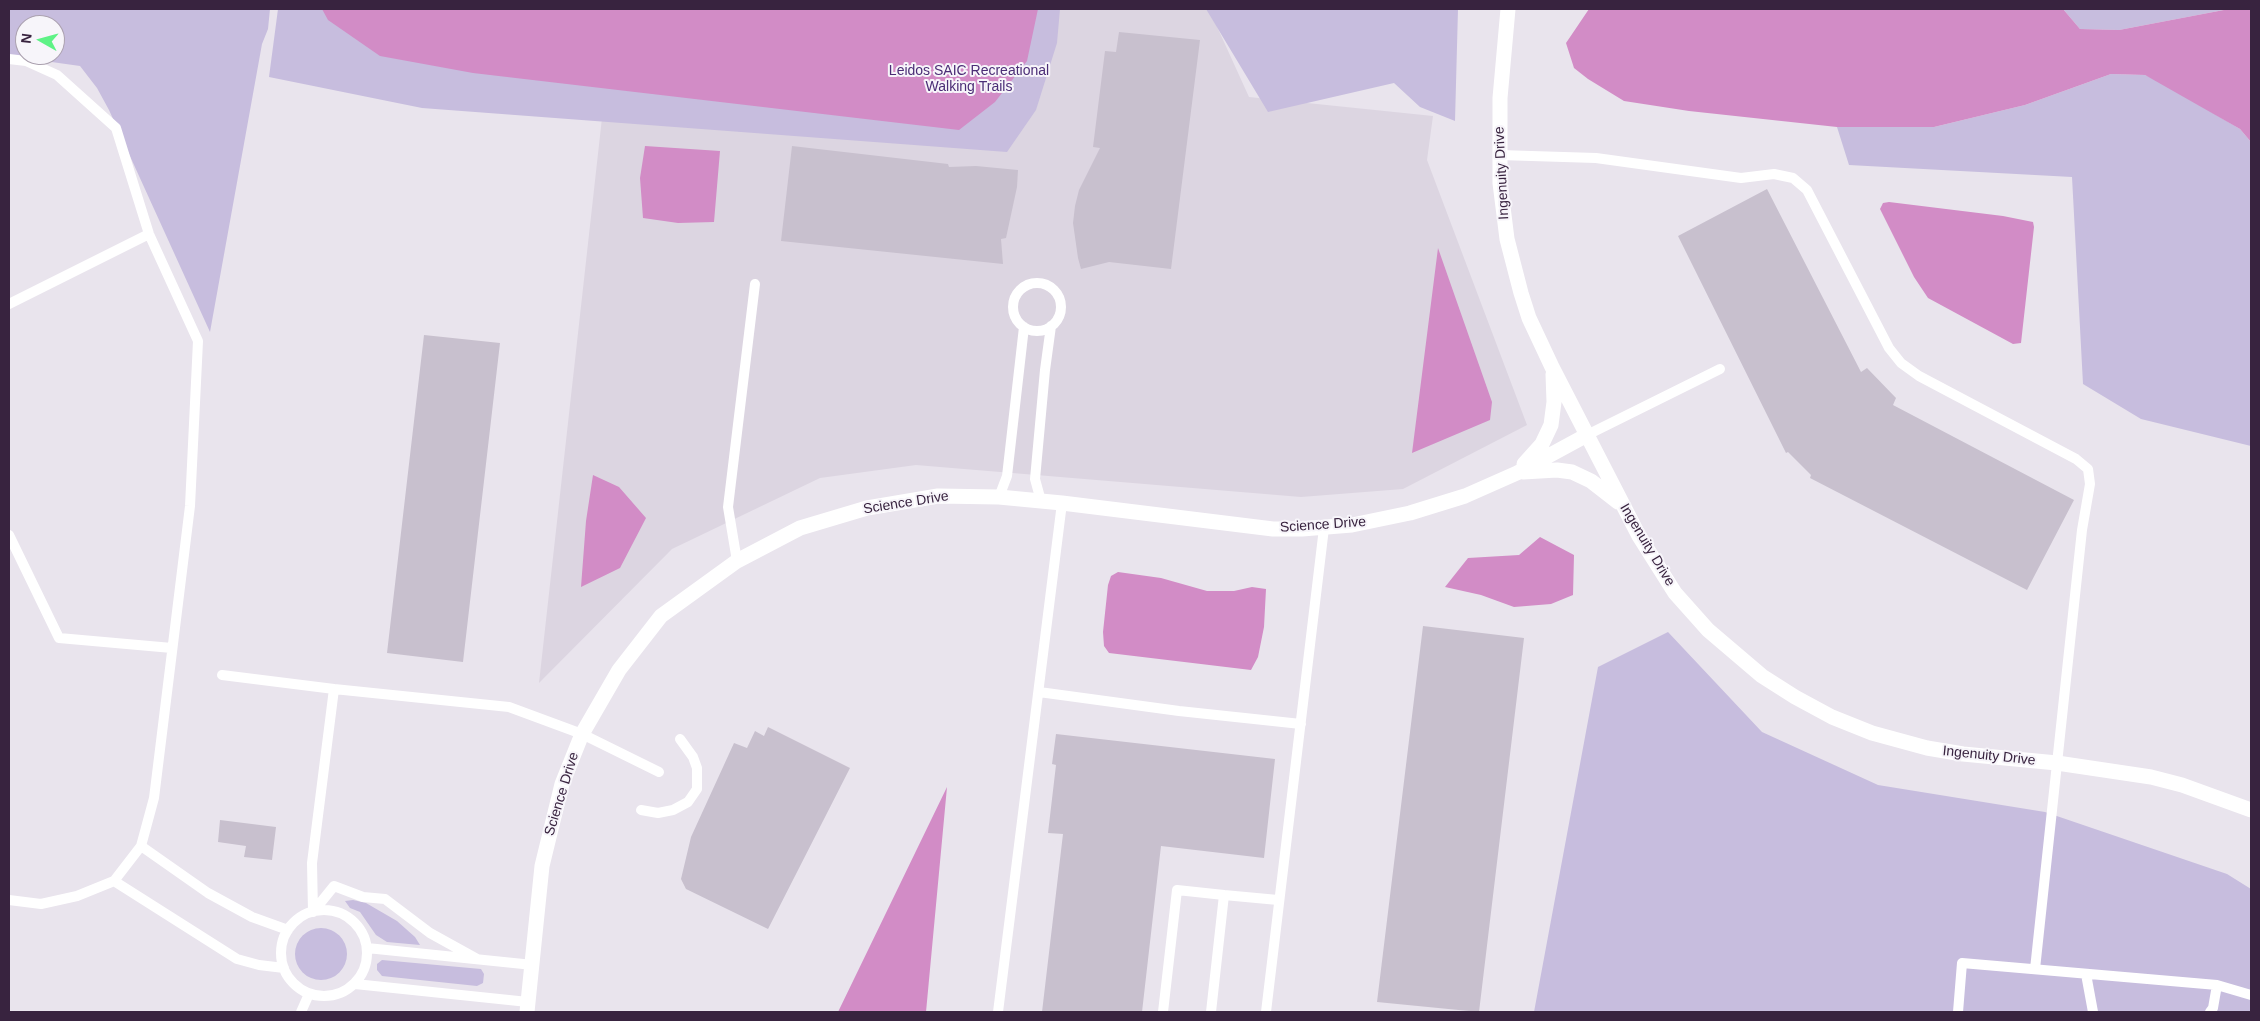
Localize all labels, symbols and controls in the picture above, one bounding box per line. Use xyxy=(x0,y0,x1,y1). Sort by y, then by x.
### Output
north arrow xyxy=(15,15,65,65)
text: N xyxy=(18,32,35,44)
park label: Leidos SAIC Recreational Walking Trails xyxy=(889,63,1049,95)
street label: Ingenuity Drive xyxy=(1491,126,1513,220)
street label: Science Drive xyxy=(862,488,950,518)
street label: Ingenuity Drive xyxy=(1616,501,1678,589)
street label: Science Drive xyxy=(1279,514,1367,536)
street label: Ingenuity Drive xyxy=(1942,743,2036,769)
street label: Science Drive xyxy=(541,750,583,838)

